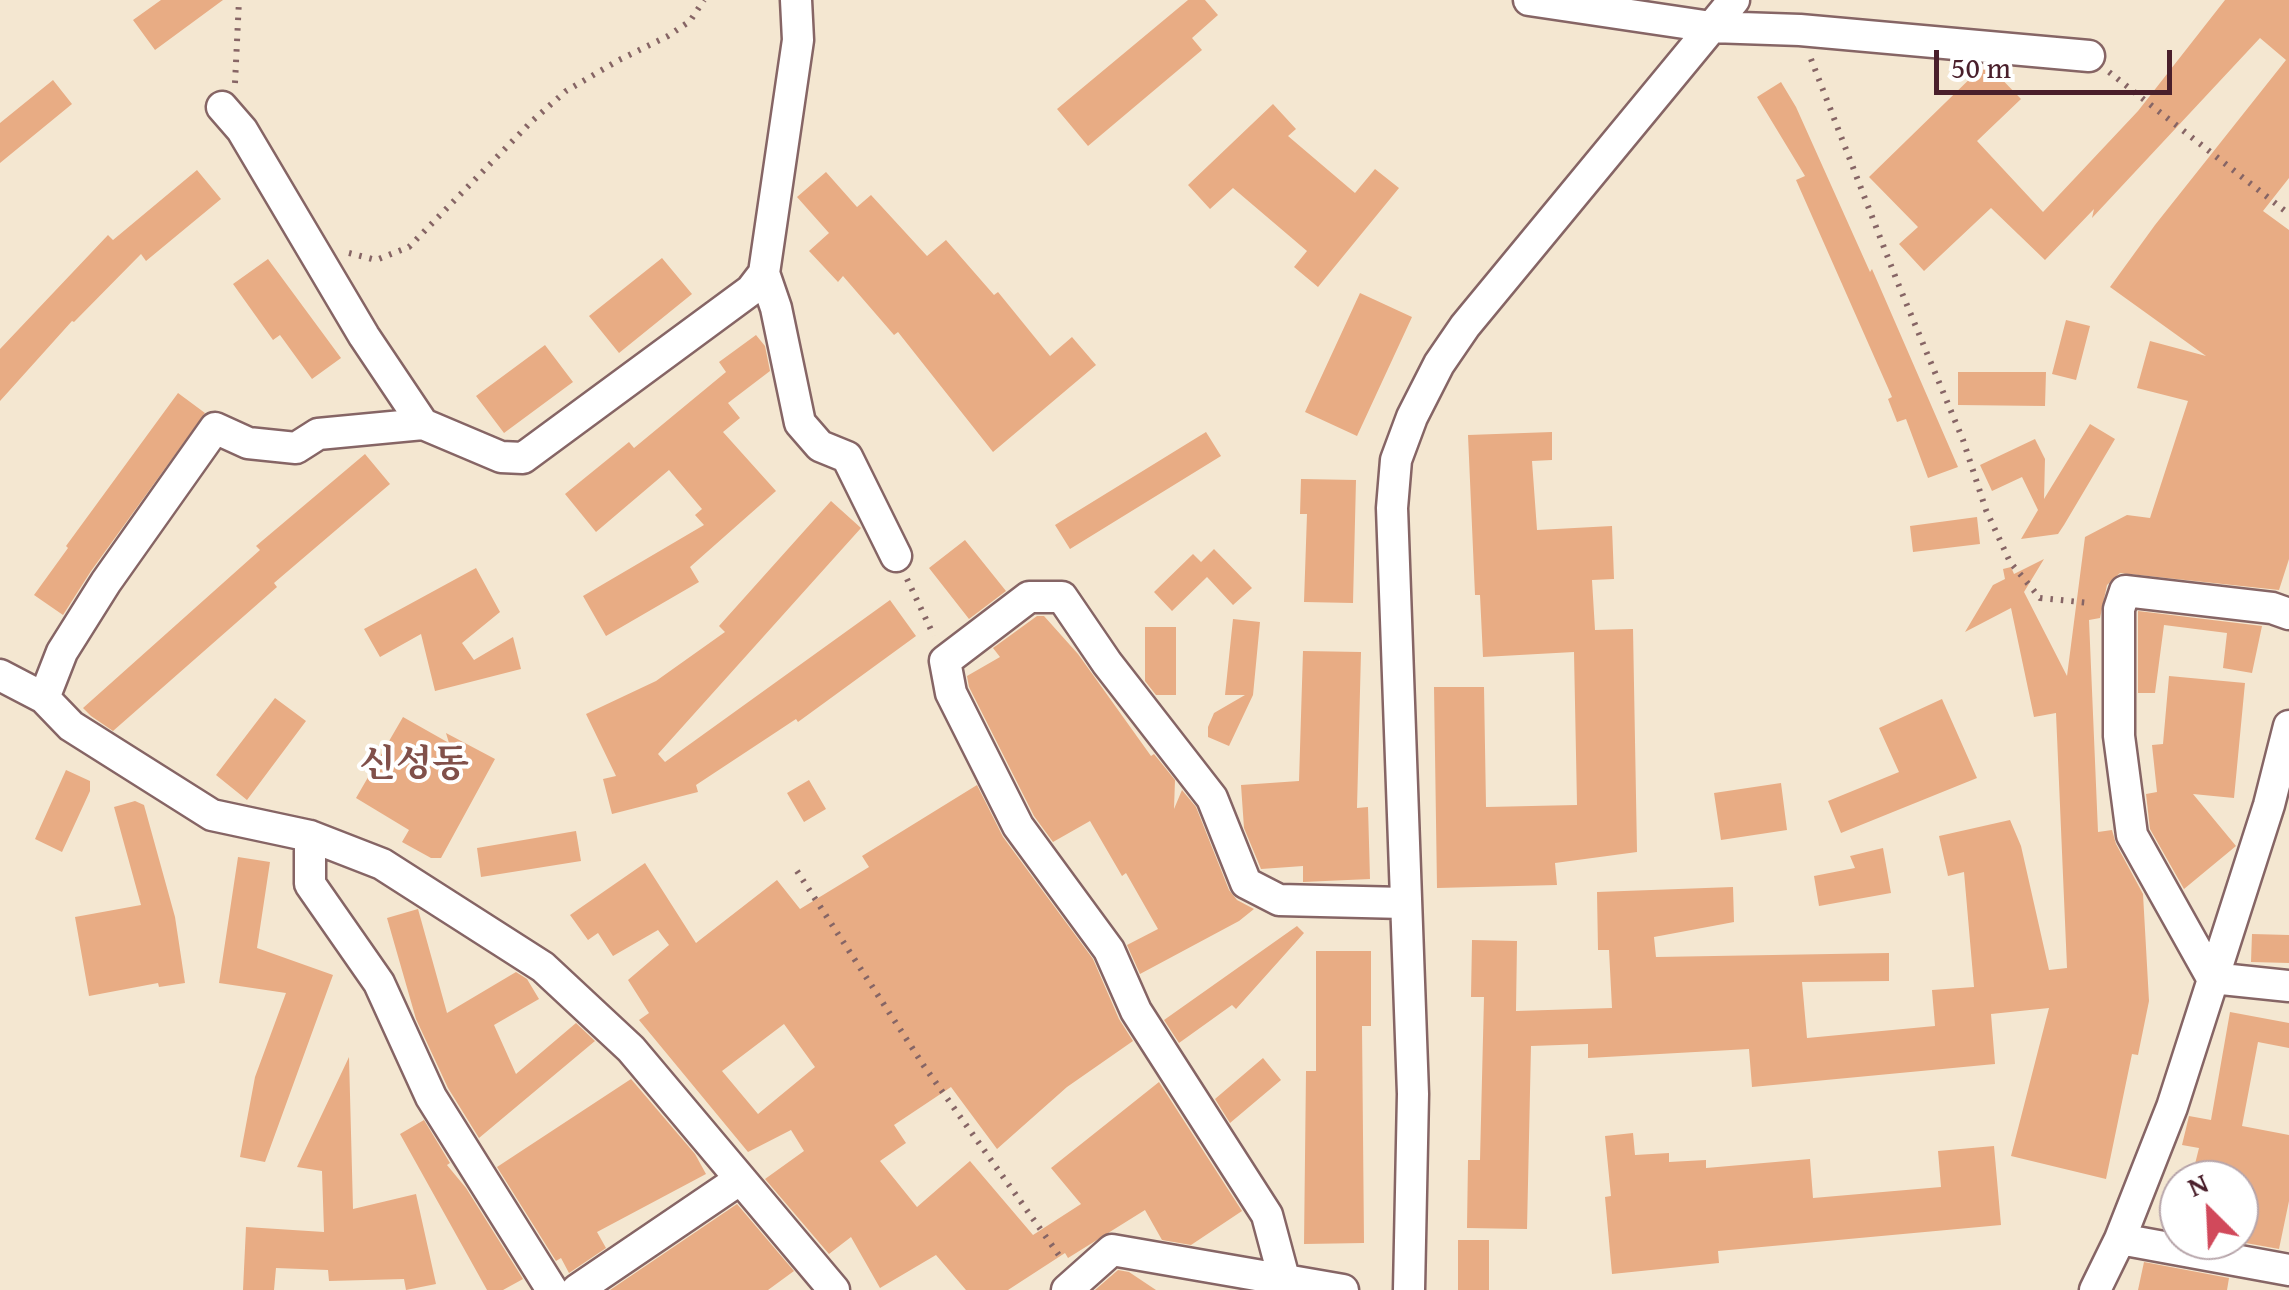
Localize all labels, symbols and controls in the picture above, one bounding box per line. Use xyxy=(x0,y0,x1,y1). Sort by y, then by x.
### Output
scale bar xyxy=(1939,30,2176,92)
text: 50 m xyxy=(1951,45,2011,89)
district label: 신성동 xyxy=(359,743,469,789)
north arrow xyxy=(2159,1160,2259,1260)
text: N xyxy=(2181,1161,2214,1206)

